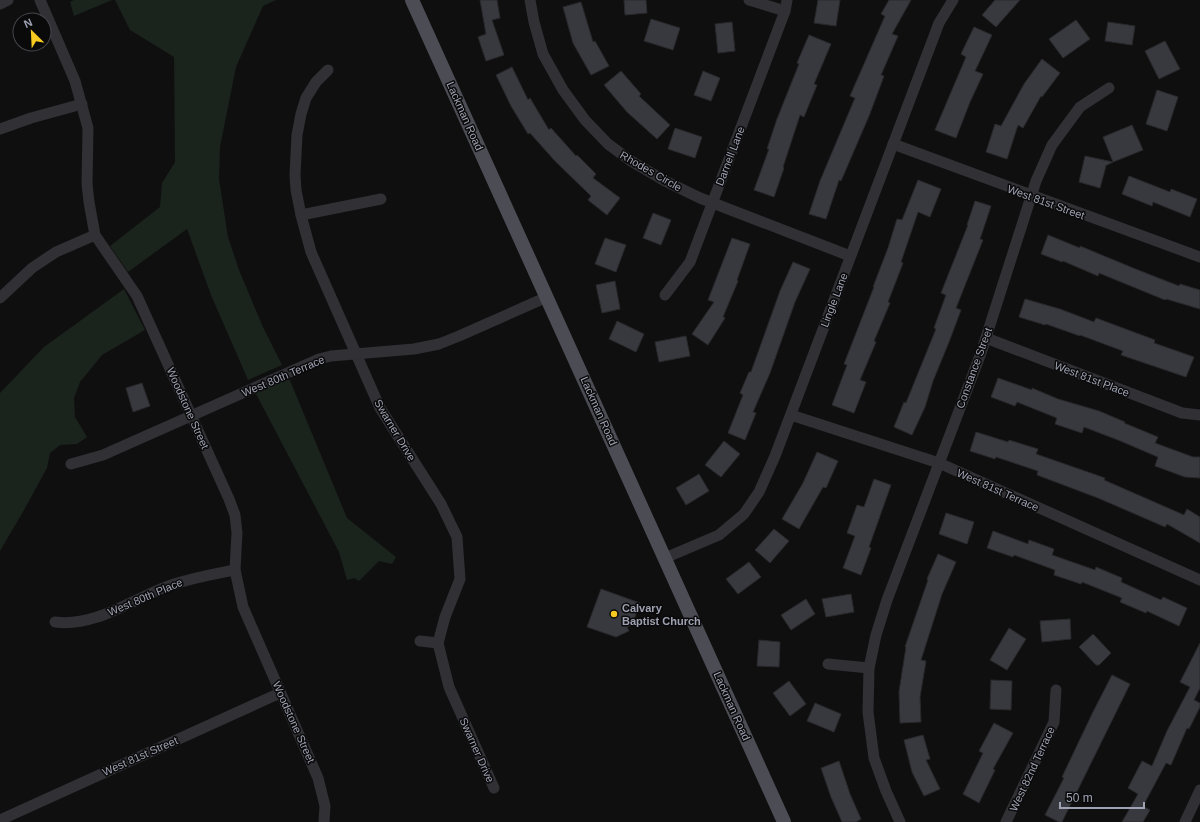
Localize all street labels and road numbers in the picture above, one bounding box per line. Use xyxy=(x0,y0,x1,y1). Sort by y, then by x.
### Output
street label: Lackman Road xyxy=(444,80,486,152)
street label: Darnell Lane xyxy=(713,125,747,187)
street label: Rhodes Circle xyxy=(618,149,684,193)
street label: West 81st Street xyxy=(1006,182,1086,222)
street label: Lingle Lane xyxy=(818,271,850,329)
street label: Constance Street xyxy=(954,326,994,410)
street label: West 80th Terrace xyxy=(240,353,326,399)
street label: West 81st Place xyxy=(1053,359,1131,399)
street label: Woodstone Street xyxy=(165,365,211,451)
street label: Lackman Road xyxy=(578,375,620,447)
street label: Swarner Drive xyxy=(372,397,418,463)
street label: West 81st Terrace xyxy=(955,467,1041,513)
street label: West 80th Place xyxy=(106,576,184,618)
street label: Lackman Road xyxy=(711,670,753,742)
street label: Woodstone Street xyxy=(271,679,317,765)
street label: Swarner Drive xyxy=(457,716,497,784)
street label: West 82nd Terrace xyxy=(1007,725,1057,813)
street label: West 81st Street xyxy=(101,734,179,778)

